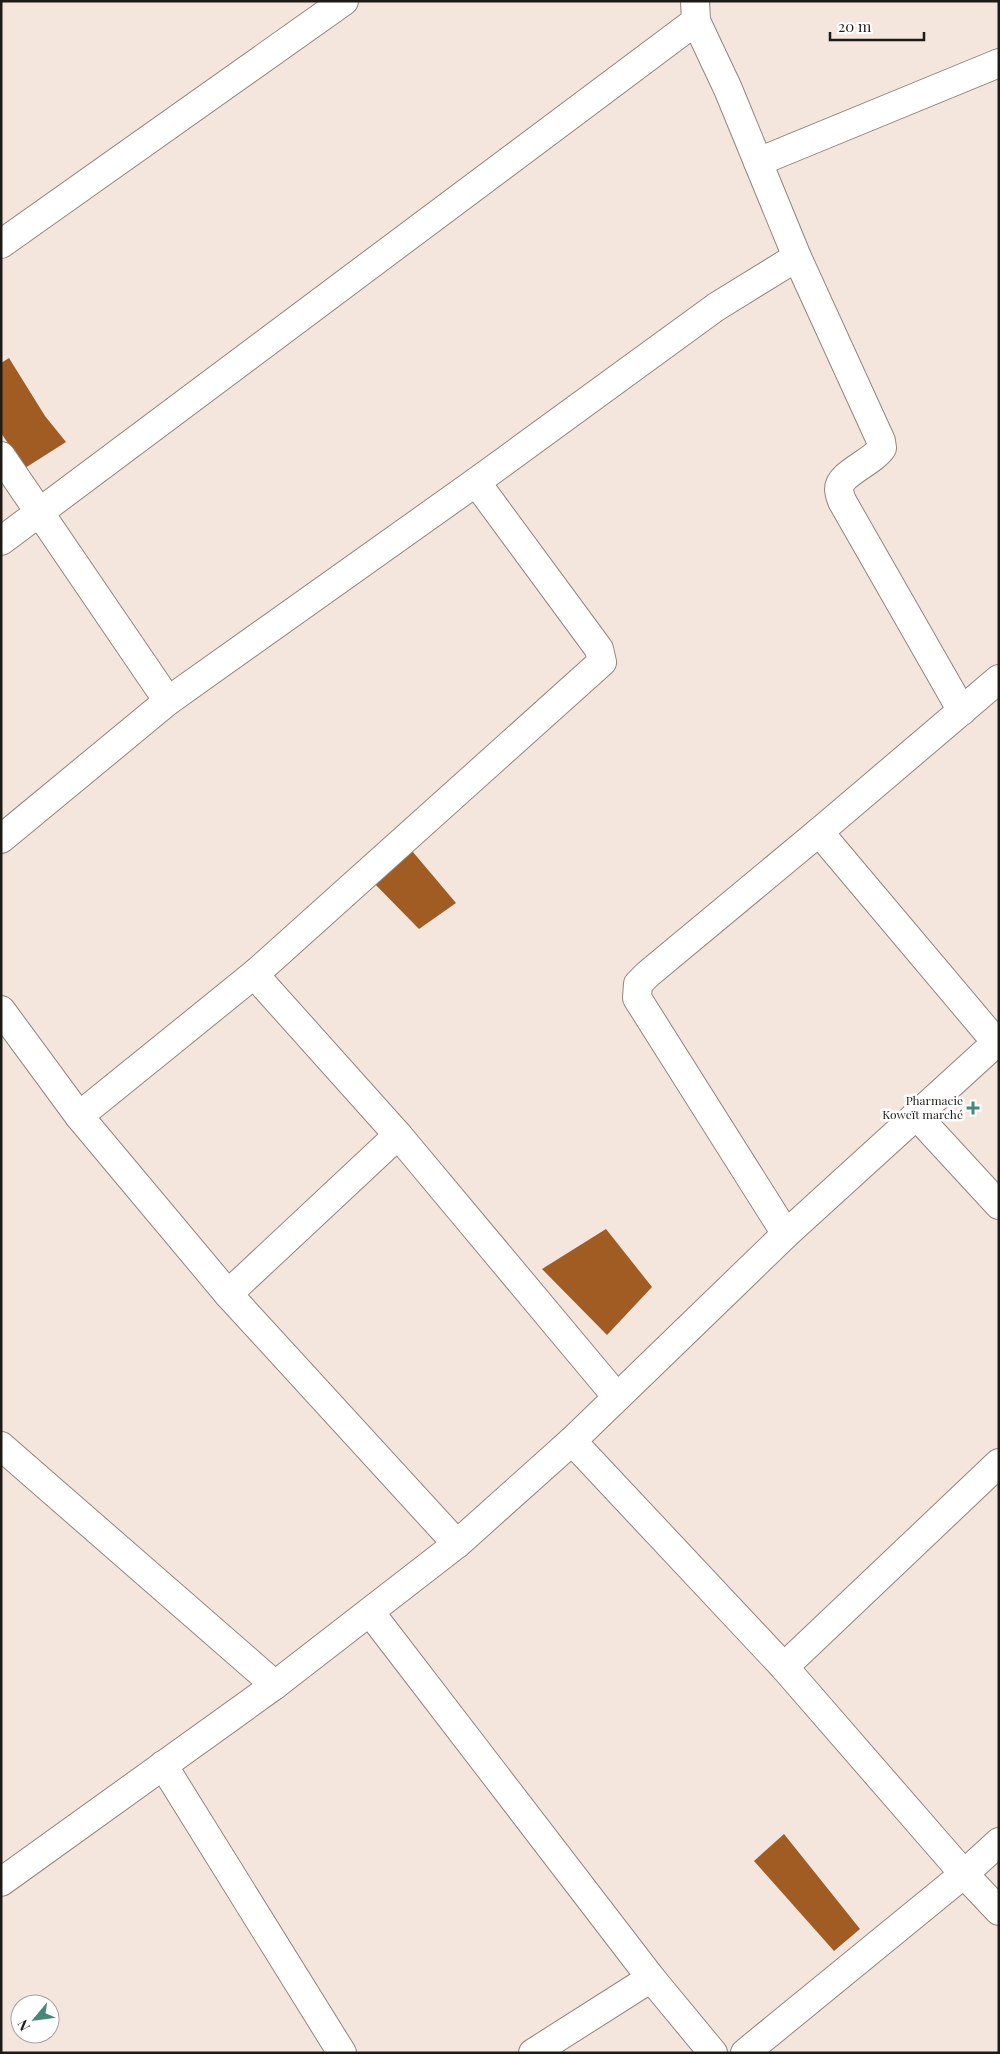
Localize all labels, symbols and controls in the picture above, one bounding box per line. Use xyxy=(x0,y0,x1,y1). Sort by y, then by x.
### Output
scale bar xyxy=(830,10,924,42)
text: 20 m xyxy=(838,16,872,36)
place label: Pharmacie Koweït marché xyxy=(882,1092,963,1122)
marker: Pharmacie Koweït marché xyxy=(967,1102,979,1114)
north arrow xyxy=(10,1994,60,2044)
text: N xyxy=(12,2017,34,2035)

